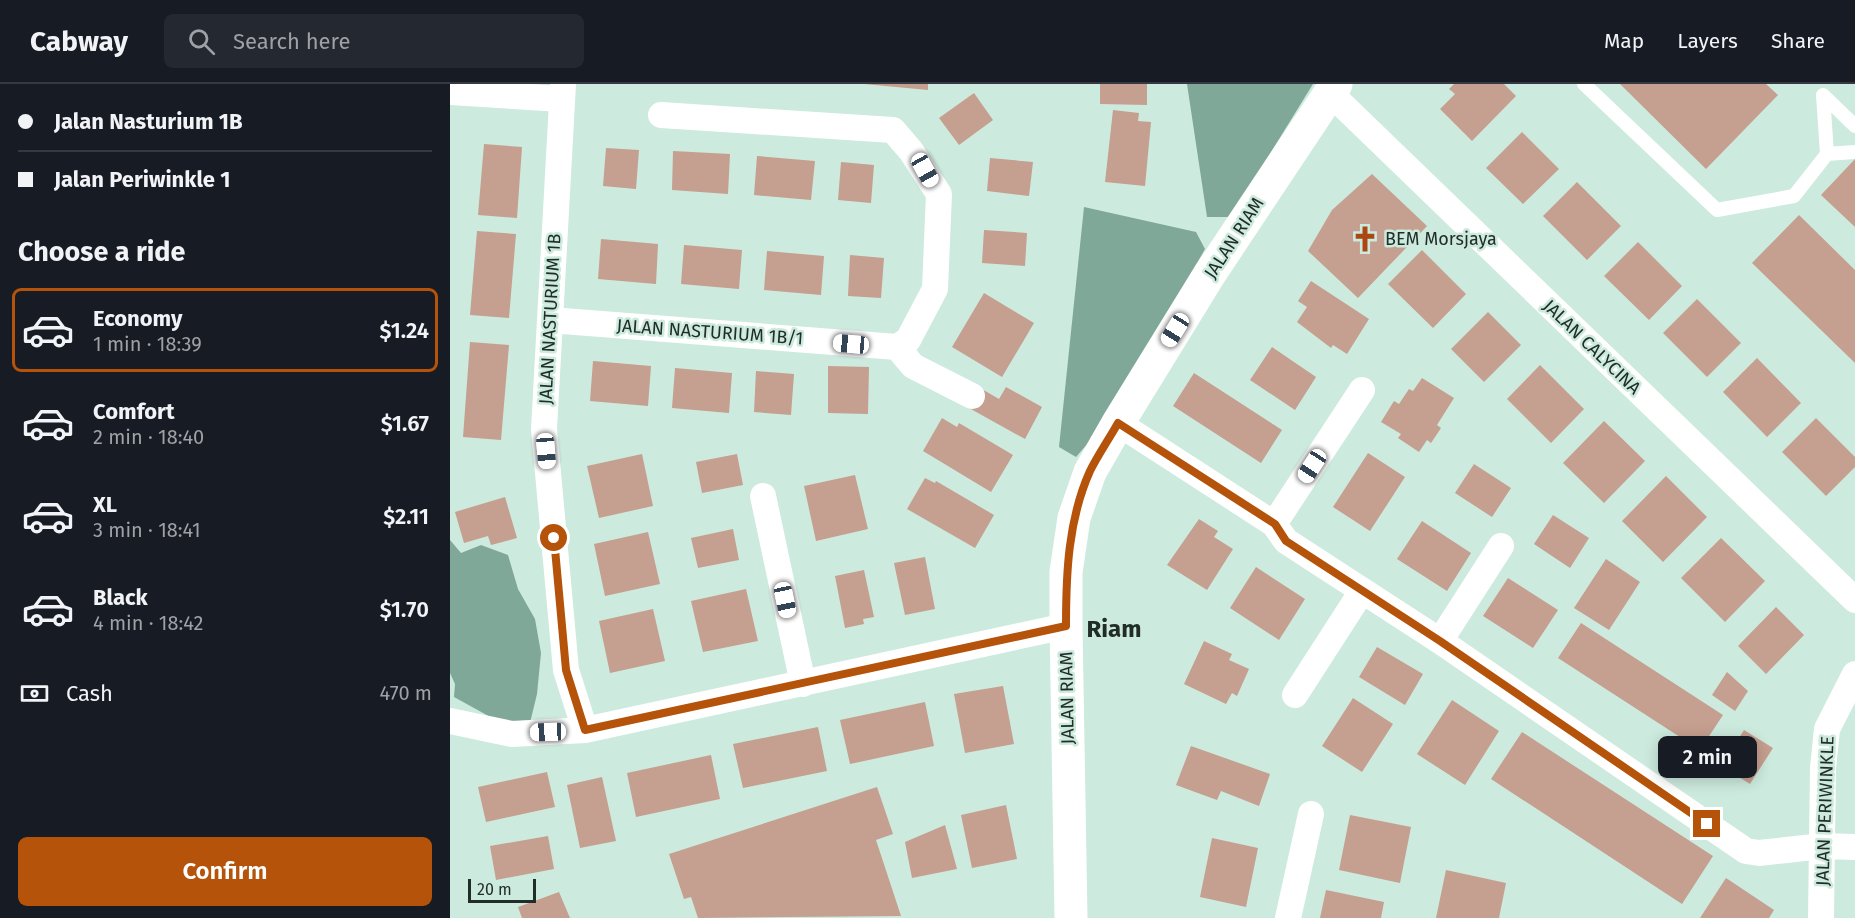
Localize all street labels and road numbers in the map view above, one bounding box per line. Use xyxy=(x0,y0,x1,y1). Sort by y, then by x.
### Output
street label: JALAN RIAM xyxy=(1200,193,1268,283)
street label: JALAN NASTURIUM 1B xyxy=(535,233,565,405)
street label: JALAN CALYCINA xyxy=(1539,295,1646,400)
street label: JALAN NASTURIUM 1B/1 xyxy=(616,315,804,349)
street label: JALAN RIAM xyxy=(1055,651,1079,745)
street label: JALAN PERIWINKLE xyxy=(1811,736,1839,886)

